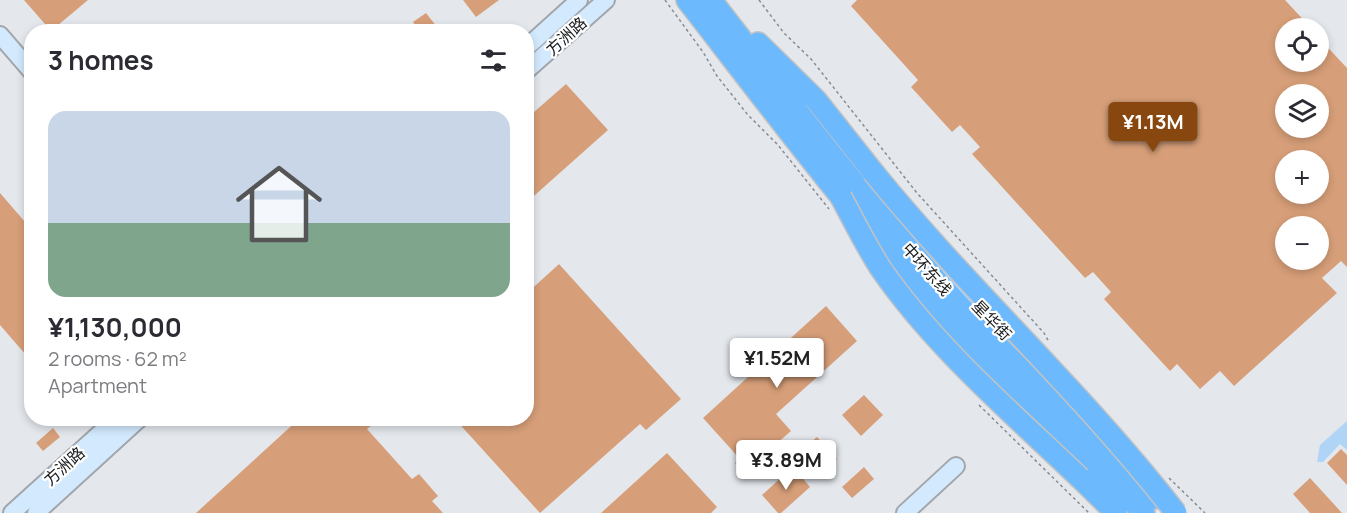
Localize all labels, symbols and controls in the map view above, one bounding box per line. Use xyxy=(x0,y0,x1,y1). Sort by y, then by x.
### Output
street label: 方洲路 xyxy=(541,12,591,60)
map controls xyxy=(1275,18,1329,270)
button: locate xyxy=(1275,18,1329,72)
text: 3 homes xyxy=(48,42,154,78)
icon: filters xyxy=(477,44,510,77)
button: layers xyxy=(1275,84,1329,138)
pin: ¥1.13M xyxy=(1104,102,1202,153)
text: ¥1.13M xyxy=(1122,108,1184,135)
icon: home xyxy=(225,150,333,258)
button: + xyxy=(1275,150,1329,204)
button: − xyxy=(1275,216,1329,270)
street label: 中环东线 xyxy=(897,238,957,300)
street label: 星华街 xyxy=(967,295,1017,345)
text: ¥1,130,000 xyxy=(48,309,182,345)
pin: ¥1.52M xyxy=(728,338,826,389)
text: ¥1.52M xyxy=(744,344,810,371)
text: 2 rooms · 62 m² xyxy=(48,345,187,372)
text: Apartment xyxy=(48,372,147,399)
pin: ¥3.89M xyxy=(737,440,835,491)
street label: 方洲路 xyxy=(39,442,89,490)
text: ¥3.89M xyxy=(750,446,822,473)

